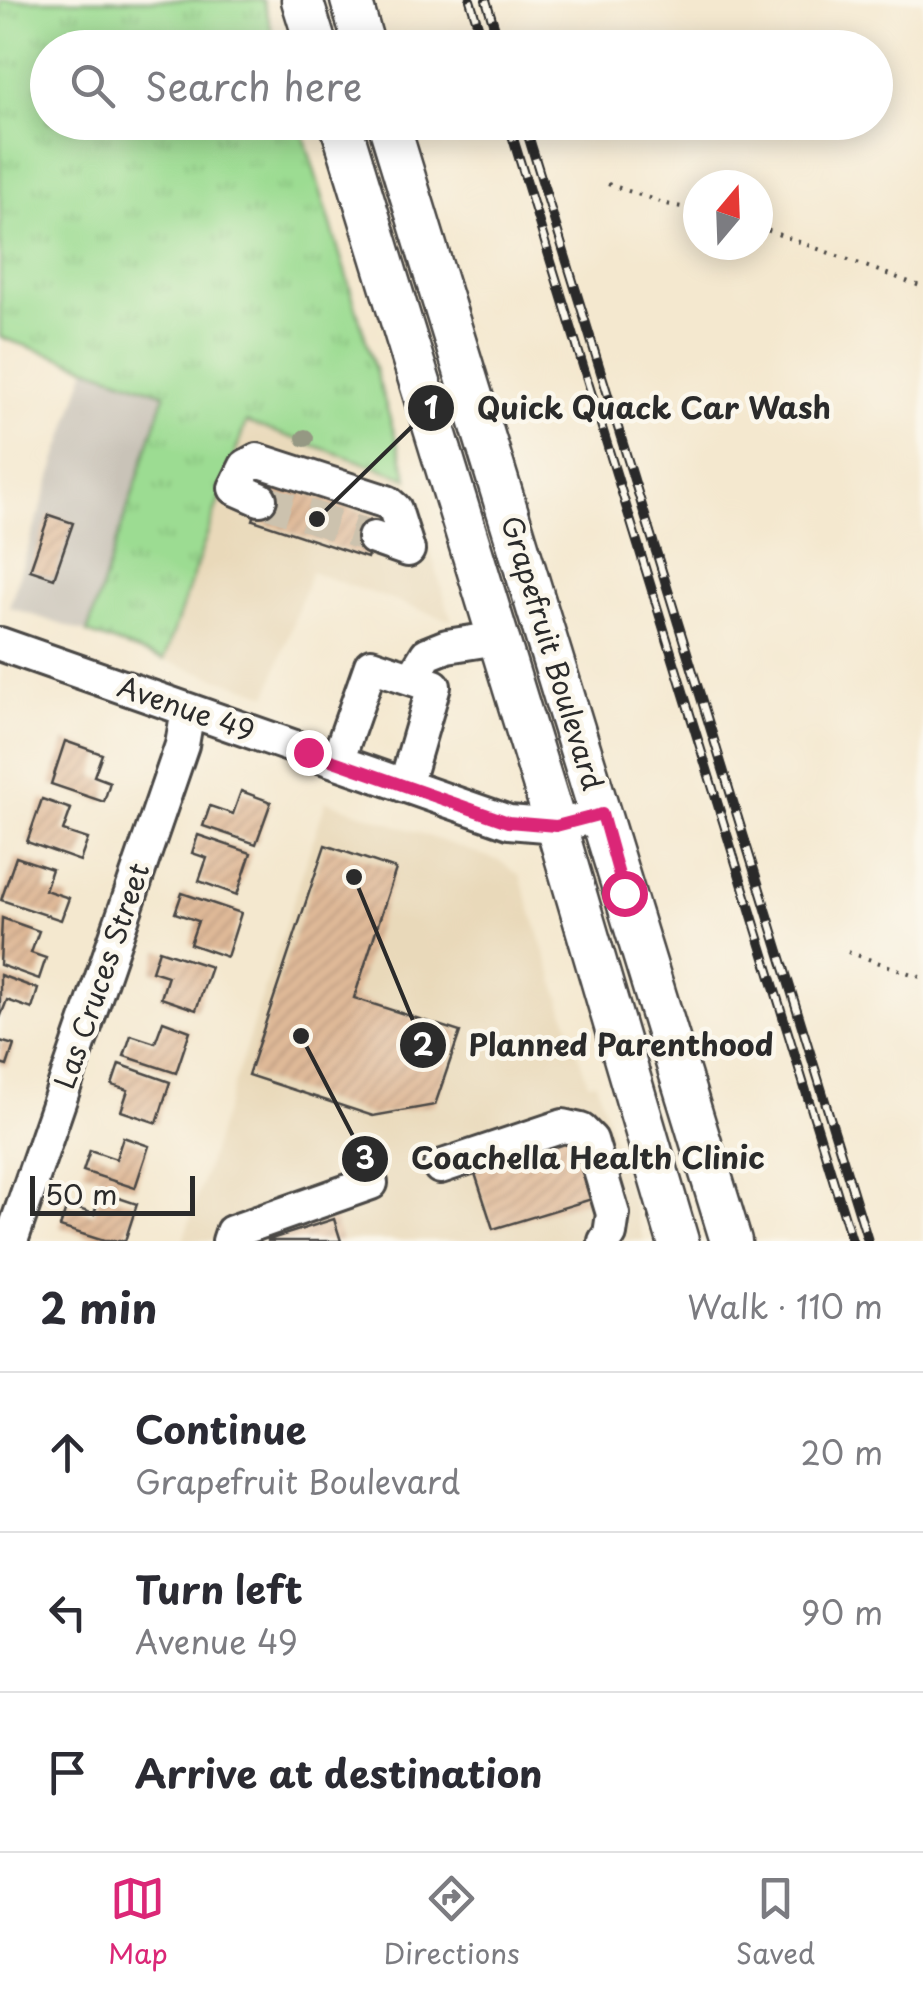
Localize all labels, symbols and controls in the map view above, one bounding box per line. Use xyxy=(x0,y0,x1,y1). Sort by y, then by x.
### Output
search box xyxy=(30,30,893,140)
text: Search here xyxy=(145,57,362,114)
icon: search xyxy=(65,58,120,113)
north arrow xyxy=(683,170,773,260)
callout: Quick Quack Car Wash xyxy=(406,378,852,438)
text: 1 xyxy=(424,384,438,429)
text: Quick Quack Car Wash xyxy=(477,384,831,429)
street label: Grapefruit Boulevard xyxy=(491,510,616,795)
street label: Avenue 49 xyxy=(112,664,261,751)
route end xyxy=(286,730,332,776)
street label: Las Cruces Street xyxy=(42,857,159,1094)
route start xyxy=(602,871,648,917)
callout: Planned Parenthood xyxy=(398,1015,795,1075)
text: 2 xyxy=(412,1021,434,1066)
text: Planned Parenthood xyxy=(469,1021,773,1066)
callout: Coachella Health Clinic xyxy=(340,1129,785,1189)
text: 3 xyxy=(355,1134,375,1179)
text: Coachella Health Clinic xyxy=(411,1134,765,1179)
scale bar xyxy=(30,1171,195,1216)
text: 50 m xyxy=(45,1172,118,1215)
text: 2 min xyxy=(40,1275,157,1338)
text: Walk · 110 m xyxy=(687,1282,883,1330)
text: Continue xyxy=(135,1400,306,1457)
icon: ahead xyxy=(40,1425,95,1480)
text: 20 m xyxy=(801,1428,883,1476)
text: Grapefruit Boulevard xyxy=(135,1457,460,1505)
text: Turn left xyxy=(135,1560,303,1617)
icon: left xyxy=(40,1585,95,1640)
text: 90 m xyxy=(801,1588,883,1636)
text: Avenue 49 xyxy=(135,1617,298,1665)
text: Arrive at destination xyxy=(135,1744,543,1801)
icon: arrive xyxy=(40,1745,95,1800)
tab: Map xyxy=(108,1871,168,1974)
tab: Directions xyxy=(384,1871,520,1974)
tab: Saved xyxy=(736,1871,815,1974)

